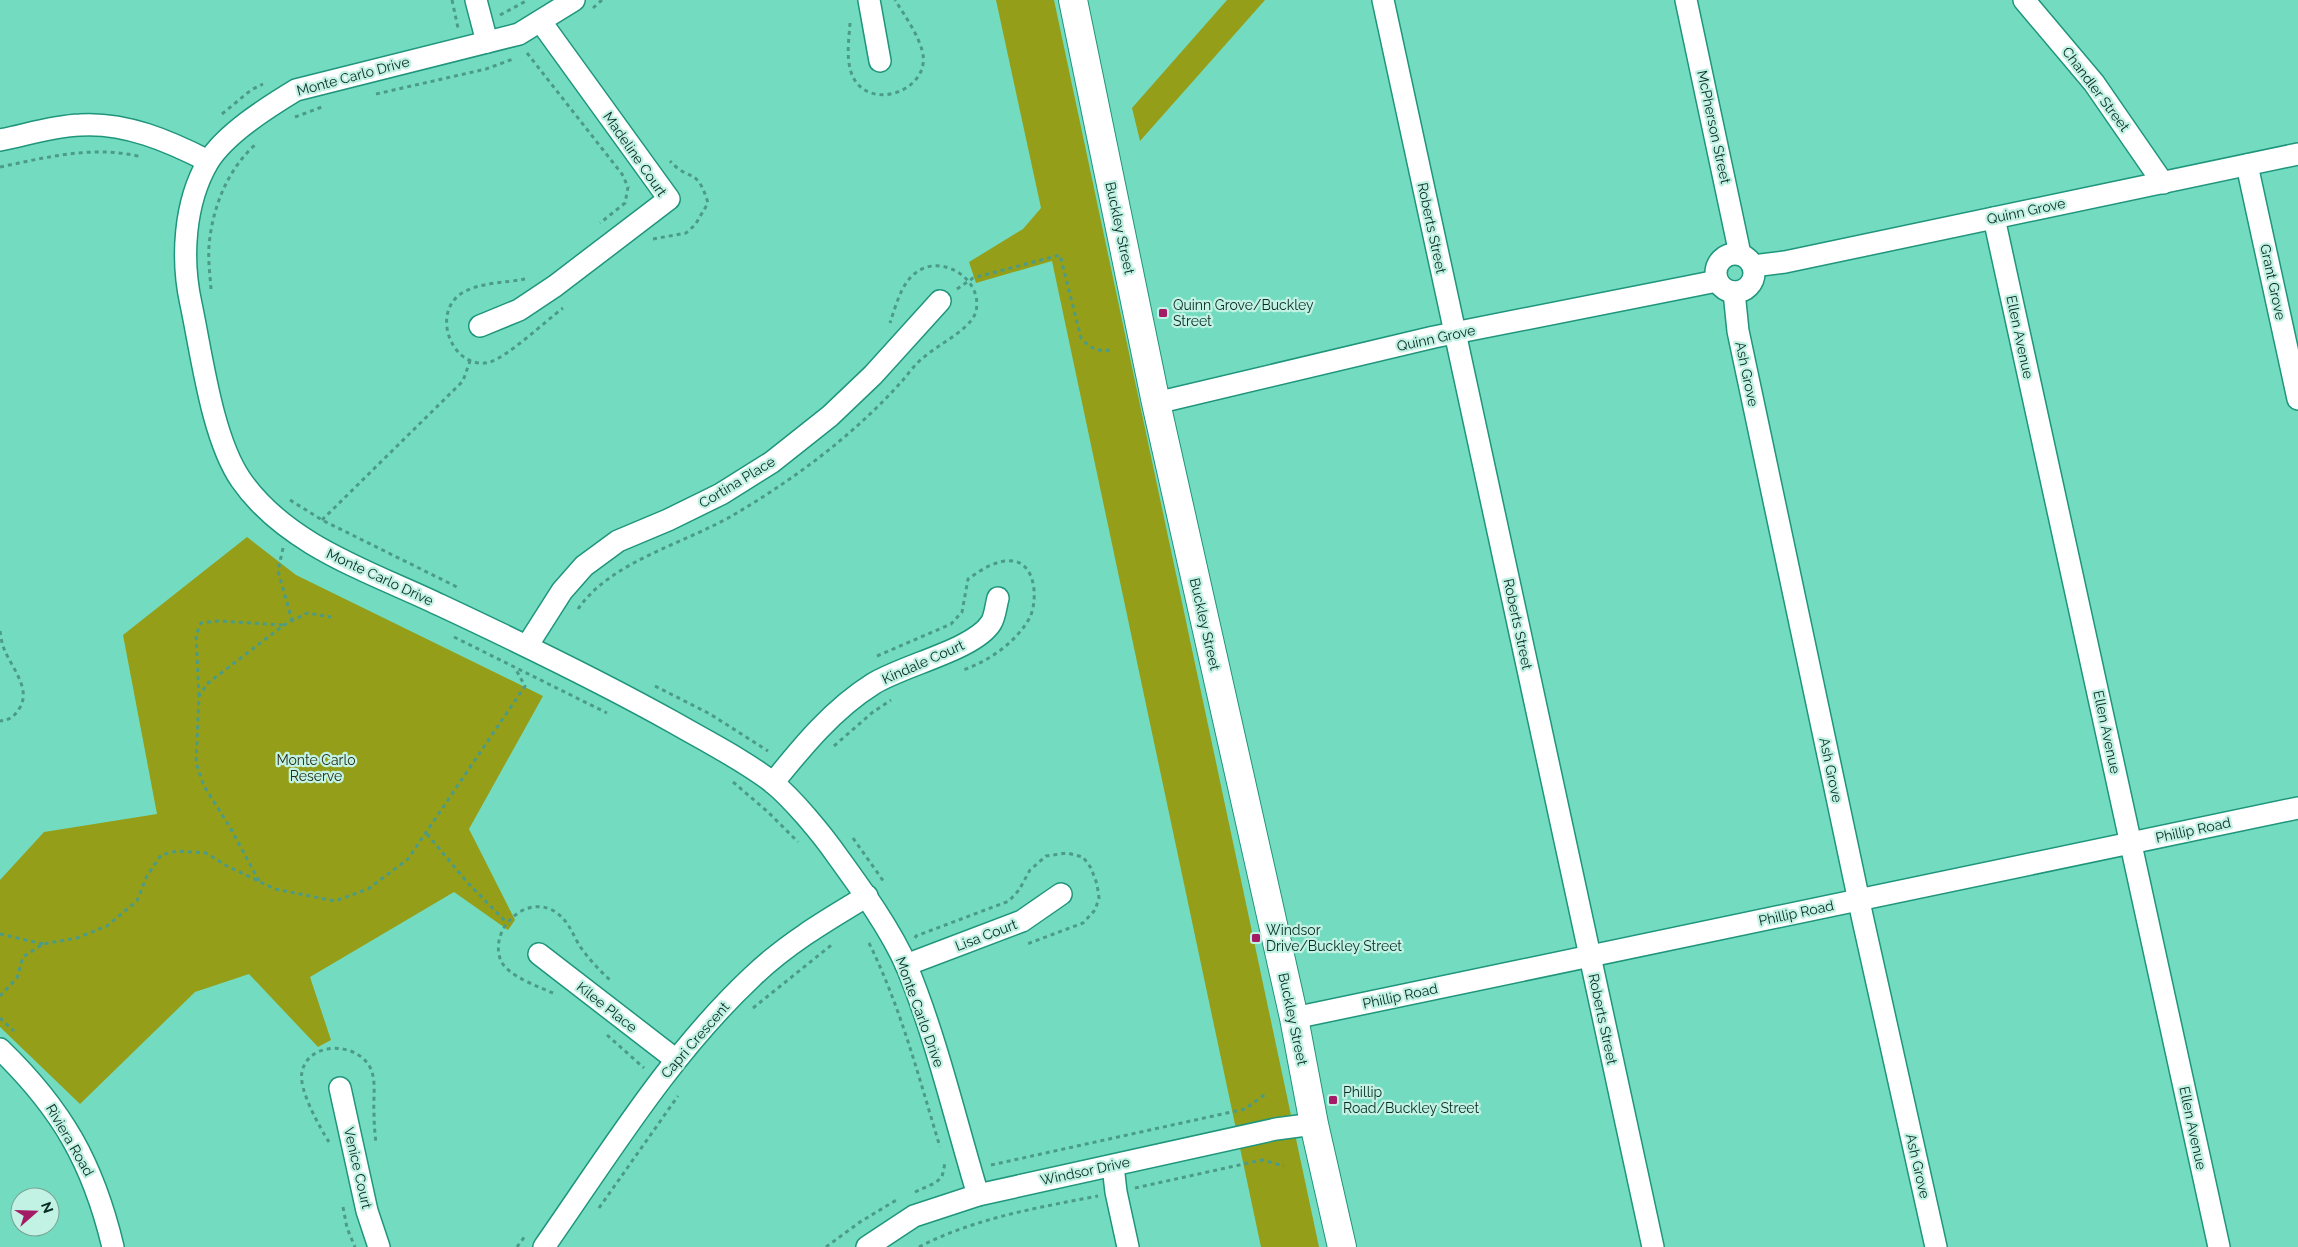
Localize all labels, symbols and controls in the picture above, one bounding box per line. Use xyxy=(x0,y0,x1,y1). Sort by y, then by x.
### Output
street label: Chandler Street xyxy=(2059,44,2133,134)
street label: Monte Carlo Drive xyxy=(295,53,411,99)
street label: McPherson Street xyxy=(1694,69,1734,185)
street label: Madeline Court xyxy=(600,109,670,200)
street label: Buckley Street xyxy=(1102,180,1138,276)
street label: Roberts Street xyxy=(1415,181,1450,275)
street label: Quinn Grove xyxy=(1985,195,2067,227)
street label: Grant Grove xyxy=(2257,243,2289,321)
street label: Ellen Avenue xyxy=(2003,294,2037,380)
place label: Quinn Grove/Buckley Street xyxy=(1173,297,1314,329)
marker: Quinn Grove/Buckley Street xyxy=(1157,307,1169,319)
street label: Quinn Grove xyxy=(1395,322,1477,354)
street label: Ash Grove xyxy=(1732,340,1762,408)
street label: Cortina Place xyxy=(696,453,778,511)
street label: Monte Carlo Drive xyxy=(324,545,436,609)
street label: Buckley Street xyxy=(1187,576,1223,672)
street label: Roberts Street xyxy=(1501,577,1536,671)
street label: Kindale Court xyxy=(880,637,967,687)
street label: Ellen Avenue xyxy=(2090,689,2124,775)
street label: Ash Grove xyxy=(1816,736,1846,804)
park label: Monte Carlo Reserve xyxy=(276,752,356,784)
street label: Phillip Road xyxy=(2154,814,2232,846)
street label: Phillip Road xyxy=(1757,897,1835,929)
street label: Lisa Court xyxy=(953,916,1020,954)
place label: Windsor Drive/Buckley Street xyxy=(1266,922,1402,954)
marker: Windsor Drive/Buckley Street xyxy=(1250,932,1262,944)
street label: Monte Carlo Drive xyxy=(893,955,947,1069)
street label: Buckley Street xyxy=(1275,971,1311,1067)
street label: Roberts Street xyxy=(1586,972,1621,1066)
street label: Kilee Place xyxy=(574,979,640,1035)
street label: Phillip Road xyxy=(1361,980,1439,1012)
street label: Capri Crescent xyxy=(658,999,733,1081)
place label: Phillip Road/Buckley Street xyxy=(1343,1084,1480,1116)
street label: Ellen Avenue xyxy=(2176,1085,2210,1171)
marker: Phillip Road/Buckley Street xyxy=(1327,1094,1339,1106)
street label: Riviera Road xyxy=(43,1101,97,1179)
street label: Venice Court xyxy=(341,1126,375,1211)
street label: Ash Grove xyxy=(1903,1132,1933,1200)
street label: Windsor Drive xyxy=(1039,1154,1131,1188)
north arrow xyxy=(10,1187,60,1237)
text: N xyxy=(38,1200,57,1215)

